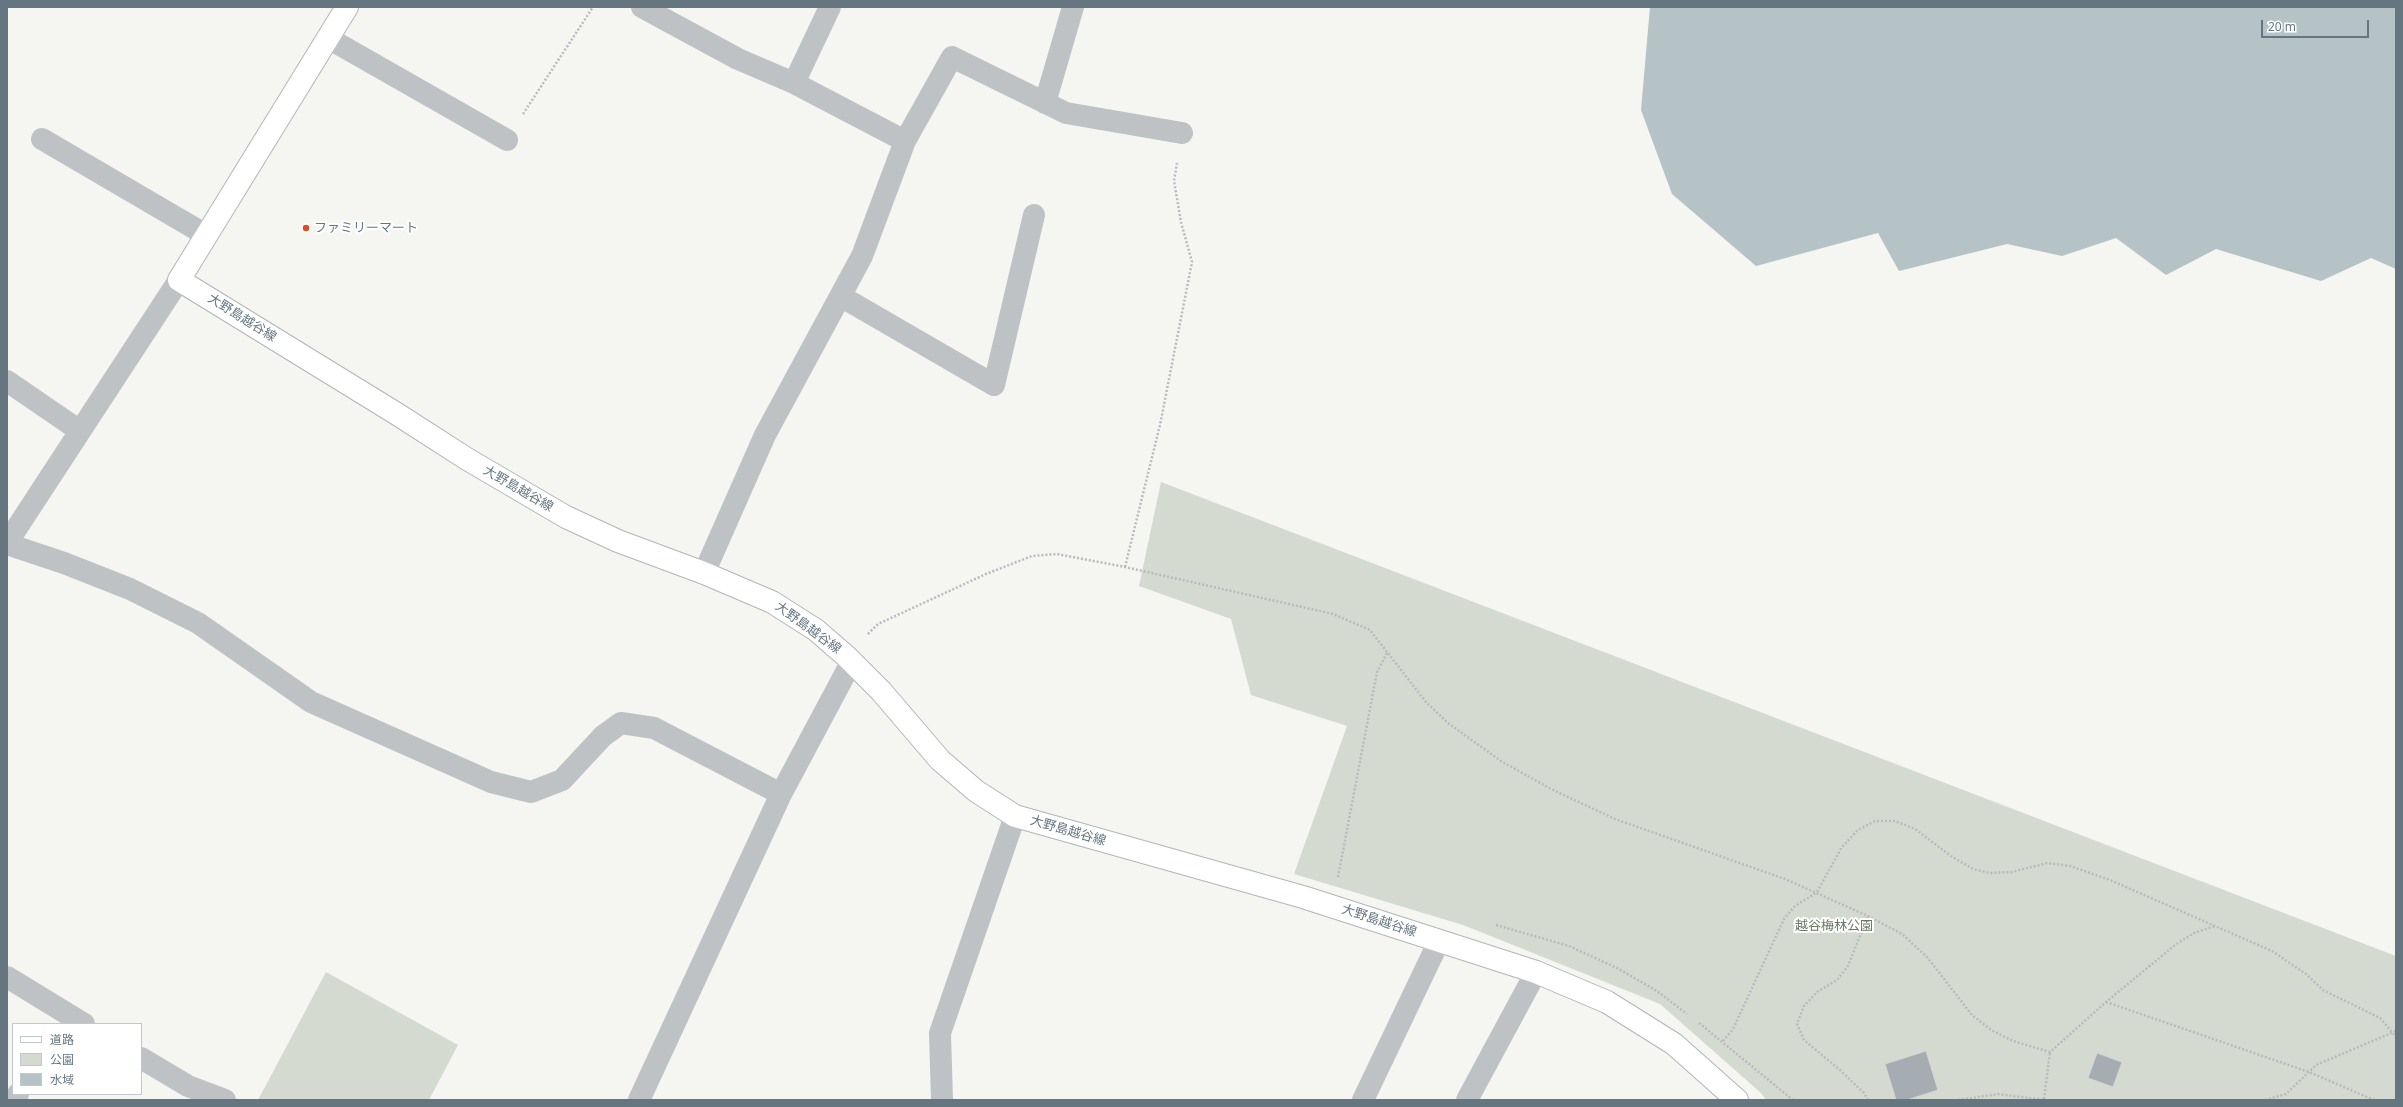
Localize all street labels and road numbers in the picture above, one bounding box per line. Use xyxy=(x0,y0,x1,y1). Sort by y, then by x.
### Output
street label: 大野島越谷線 xyxy=(205,291,279,345)
street label: 大野島越谷線 xyxy=(480,463,556,515)
street label: 大野島越谷線 xyxy=(772,599,844,657)
street label: 大野島越谷線 xyxy=(1028,813,1108,849)
street label: 大野島越谷線 xyxy=(1339,902,1419,940)

